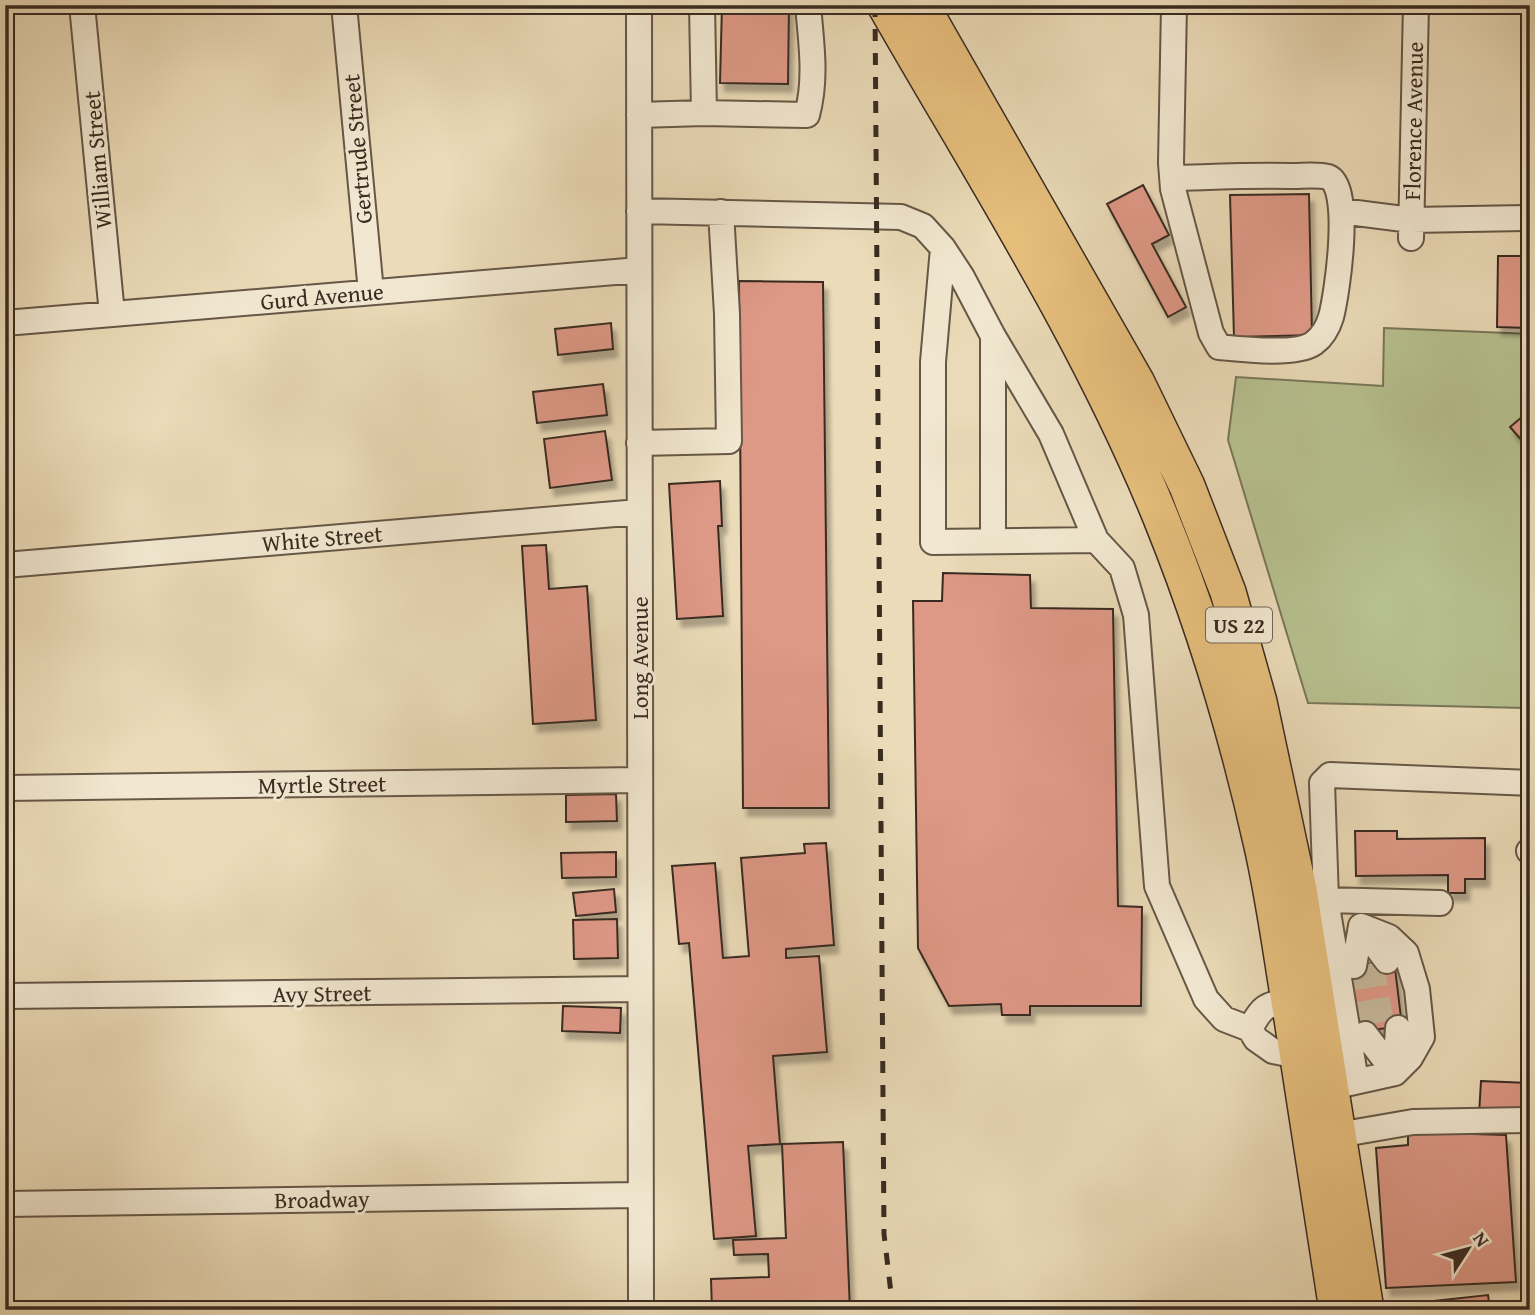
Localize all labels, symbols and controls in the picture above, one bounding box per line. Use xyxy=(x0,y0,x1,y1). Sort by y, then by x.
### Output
street label: Florence Avenue xyxy=(1395,41,1431,201)
street label: Gertrude Street xyxy=(334,73,380,225)
street label: William Street xyxy=(75,90,119,230)
street label: Gurd Avenue xyxy=(259,274,385,318)
street label: White Street xyxy=(260,516,384,560)
street label: Long Avenue xyxy=(623,596,656,720)
road number: US 22 xyxy=(1206,608,1272,642)
street label: Myrtle Street xyxy=(258,766,386,802)
street label: Avy Street xyxy=(272,976,372,1010)
street label: Broadway xyxy=(274,1182,371,1216)
north arrow xyxy=(1434,1214,1504,1284)
text: N xyxy=(1467,1226,1497,1253)

